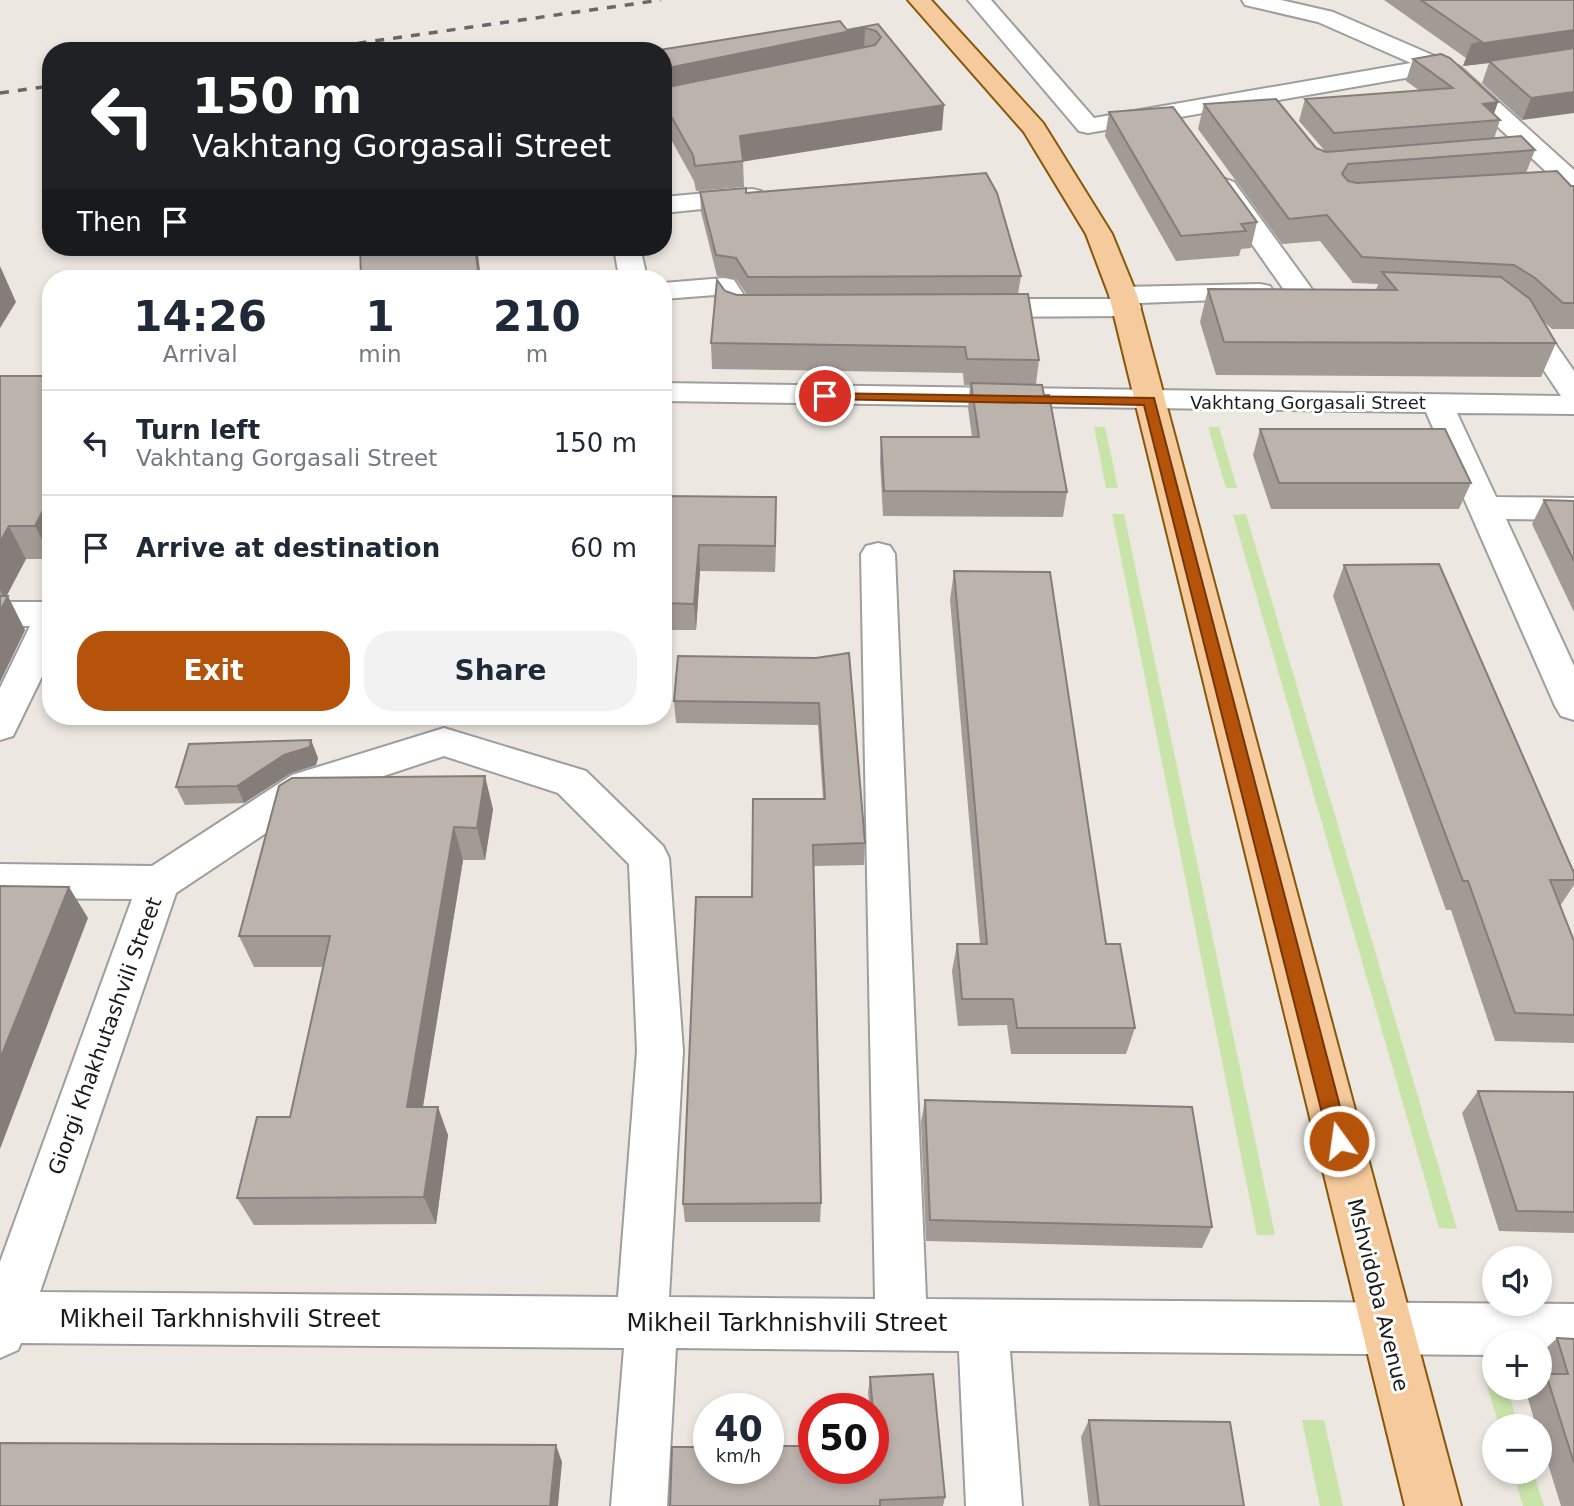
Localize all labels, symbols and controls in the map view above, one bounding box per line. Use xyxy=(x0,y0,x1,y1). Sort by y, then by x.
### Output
text: 150 m xyxy=(192,68,362,125)
icon: left xyxy=(77,70,168,161)
text: Vakhtang Gorgasali Street xyxy=(192,127,611,165)
icon: arrive xyxy=(156,203,194,241)
text: Then xyxy=(77,207,142,237)
text: 14:26 xyxy=(133,292,267,341)
text: 1 xyxy=(365,292,395,341)
text: 210 xyxy=(493,292,581,341)
text: Arrival xyxy=(163,341,238,367)
text: min xyxy=(358,341,402,367)
text: m xyxy=(526,341,548,367)
pin xyxy=(795,366,855,426)
icon: arrive xyxy=(806,377,844,415)
street label: Vakhtang Gorgasali Street xyxy=(1190,392,1426,413)
text: Turn left xyxy=(136,415,260,445)
icon: left xyxy=(77,424,115,462)
text: 150 m xyxy=(554,428,637,458)
text: Vakhtang Gorgasali Street xyxy=(136,445,437,471)
icon: arrive xyxy=(77,529,115,567)
text: Arrive at destination xyxy=(136,533,440,563)
text: 60 m xyxy=(570,533,637,563)
button: Exit xyxy=(77,631,350,711)
button: Share xyxy=(364,631,637,711)
street label: Giorgi Khakhutashvili Street xyxy=(44,894,166,1178)
position arrow xyxy=(1302,1104,1376,1178)
street label: Mshvidoba Avenue xyxy=(1342,1196,1414,1394)
map controls xyxy=(1482,1246,1552,1484)
button: sound xyxy=(1482,1246,1552,1316)
street label: Mikheil Tarkhnishvili Street xyxy=(60,1305,380,1333)
street label: Mikheil Tarkhnishvili Street xyxy=(627,1309,947,1337)
button: + xyxy=(1482,1330,1552,1400)
speed limit sign: 50 xyxy=(798,1393,889,1484)
text: 40 xyxy=(714,1409,763,1449)
button: − xyxy=(1482,1414,1552,1484)
text: km/h xyxy=(716,1445,761,1466)

